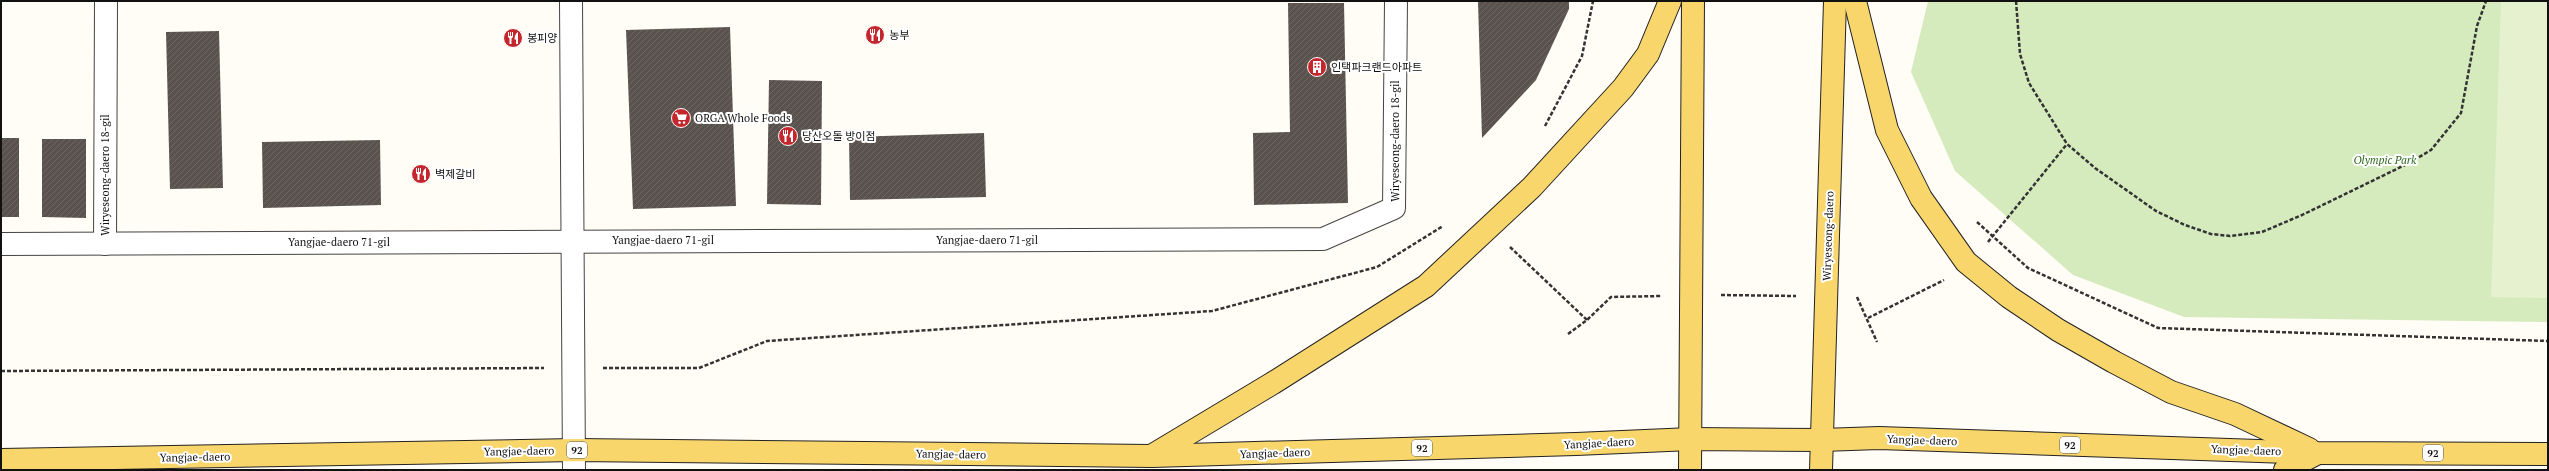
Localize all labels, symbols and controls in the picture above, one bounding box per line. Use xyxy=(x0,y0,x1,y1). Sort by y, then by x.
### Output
restaurant icon: 농부 xyxy=(864,24,886,46)
restaurant icon: 봉피양 xyxy=(502,27,524,49)
place label: 농부 xyxy=(889,28,909,42)
place label: 봉피양 xyxy=(527,31,557,45)
building icon: 인택파크랜드아파트 xyxy=(1306,56,1328,78)
place label: 인택파크랜드아파트 xyxy=(1331,60,1422,74)
street label: Wiryeseong-daero 18-gil xyxy=(1388,80,1402,202)
supermarket icon: ORGA Whole Foods xyxy=(670,107,692,129)
place label: ORGA Whole Foods xyxy=(695,111,791,125)
street label: Wiryeseong-daero 18-gil xyxy=(98,114,112,236)
restaurant icon: 당산오돌 방이점 xyxy=(777,125,799,147)
place label: 당산오돌 방이점 xyxy=(802,129,876,143)
park label: Olympic Park xyxy=(2354,153,2417,167)
restaurant icon: 벽제갈비 xyxy=(410,163,432,185)
place label: 벽제갈비 xyxy=(435,167,475,181)
street label: Wiryeseong-daero xyxy=(1819,191,1837,281)
street label: Yangjae-daero 71-gil xyxy=(612,233,714,247)
street label: Yangjae-daero 71-gil xyxy=(936,233,1038,247)
street label: Yangjae-daero 71-gil xyxy=(288,235,390,249)
street label: Yangjae-daero xyxy=(1887,432,1957,448)
street label: Yangjae-daero xyxy=(1563,434,1635,452)
road number: 92 xyxy=(2060,437,2080,453)
road number: 92 xyxy=(1412,440,1432,456)
road number: 92 xyxy=(567,442,587,458)
street label: Yangjae-daero xyxy=(2211,442,2281,458)
street label: Yangjae-daero xyxy=(484,443,554,459)
street label: Yangjae-daero xyxy=(1240,445,1310,461)
road number: 92 xyxy=(2423,445,2443,461)
street label: Yangjae-daero xyxy=(916,446,986,462)
street label: Yangjae-daero xyxy=(160,449,230,465)

